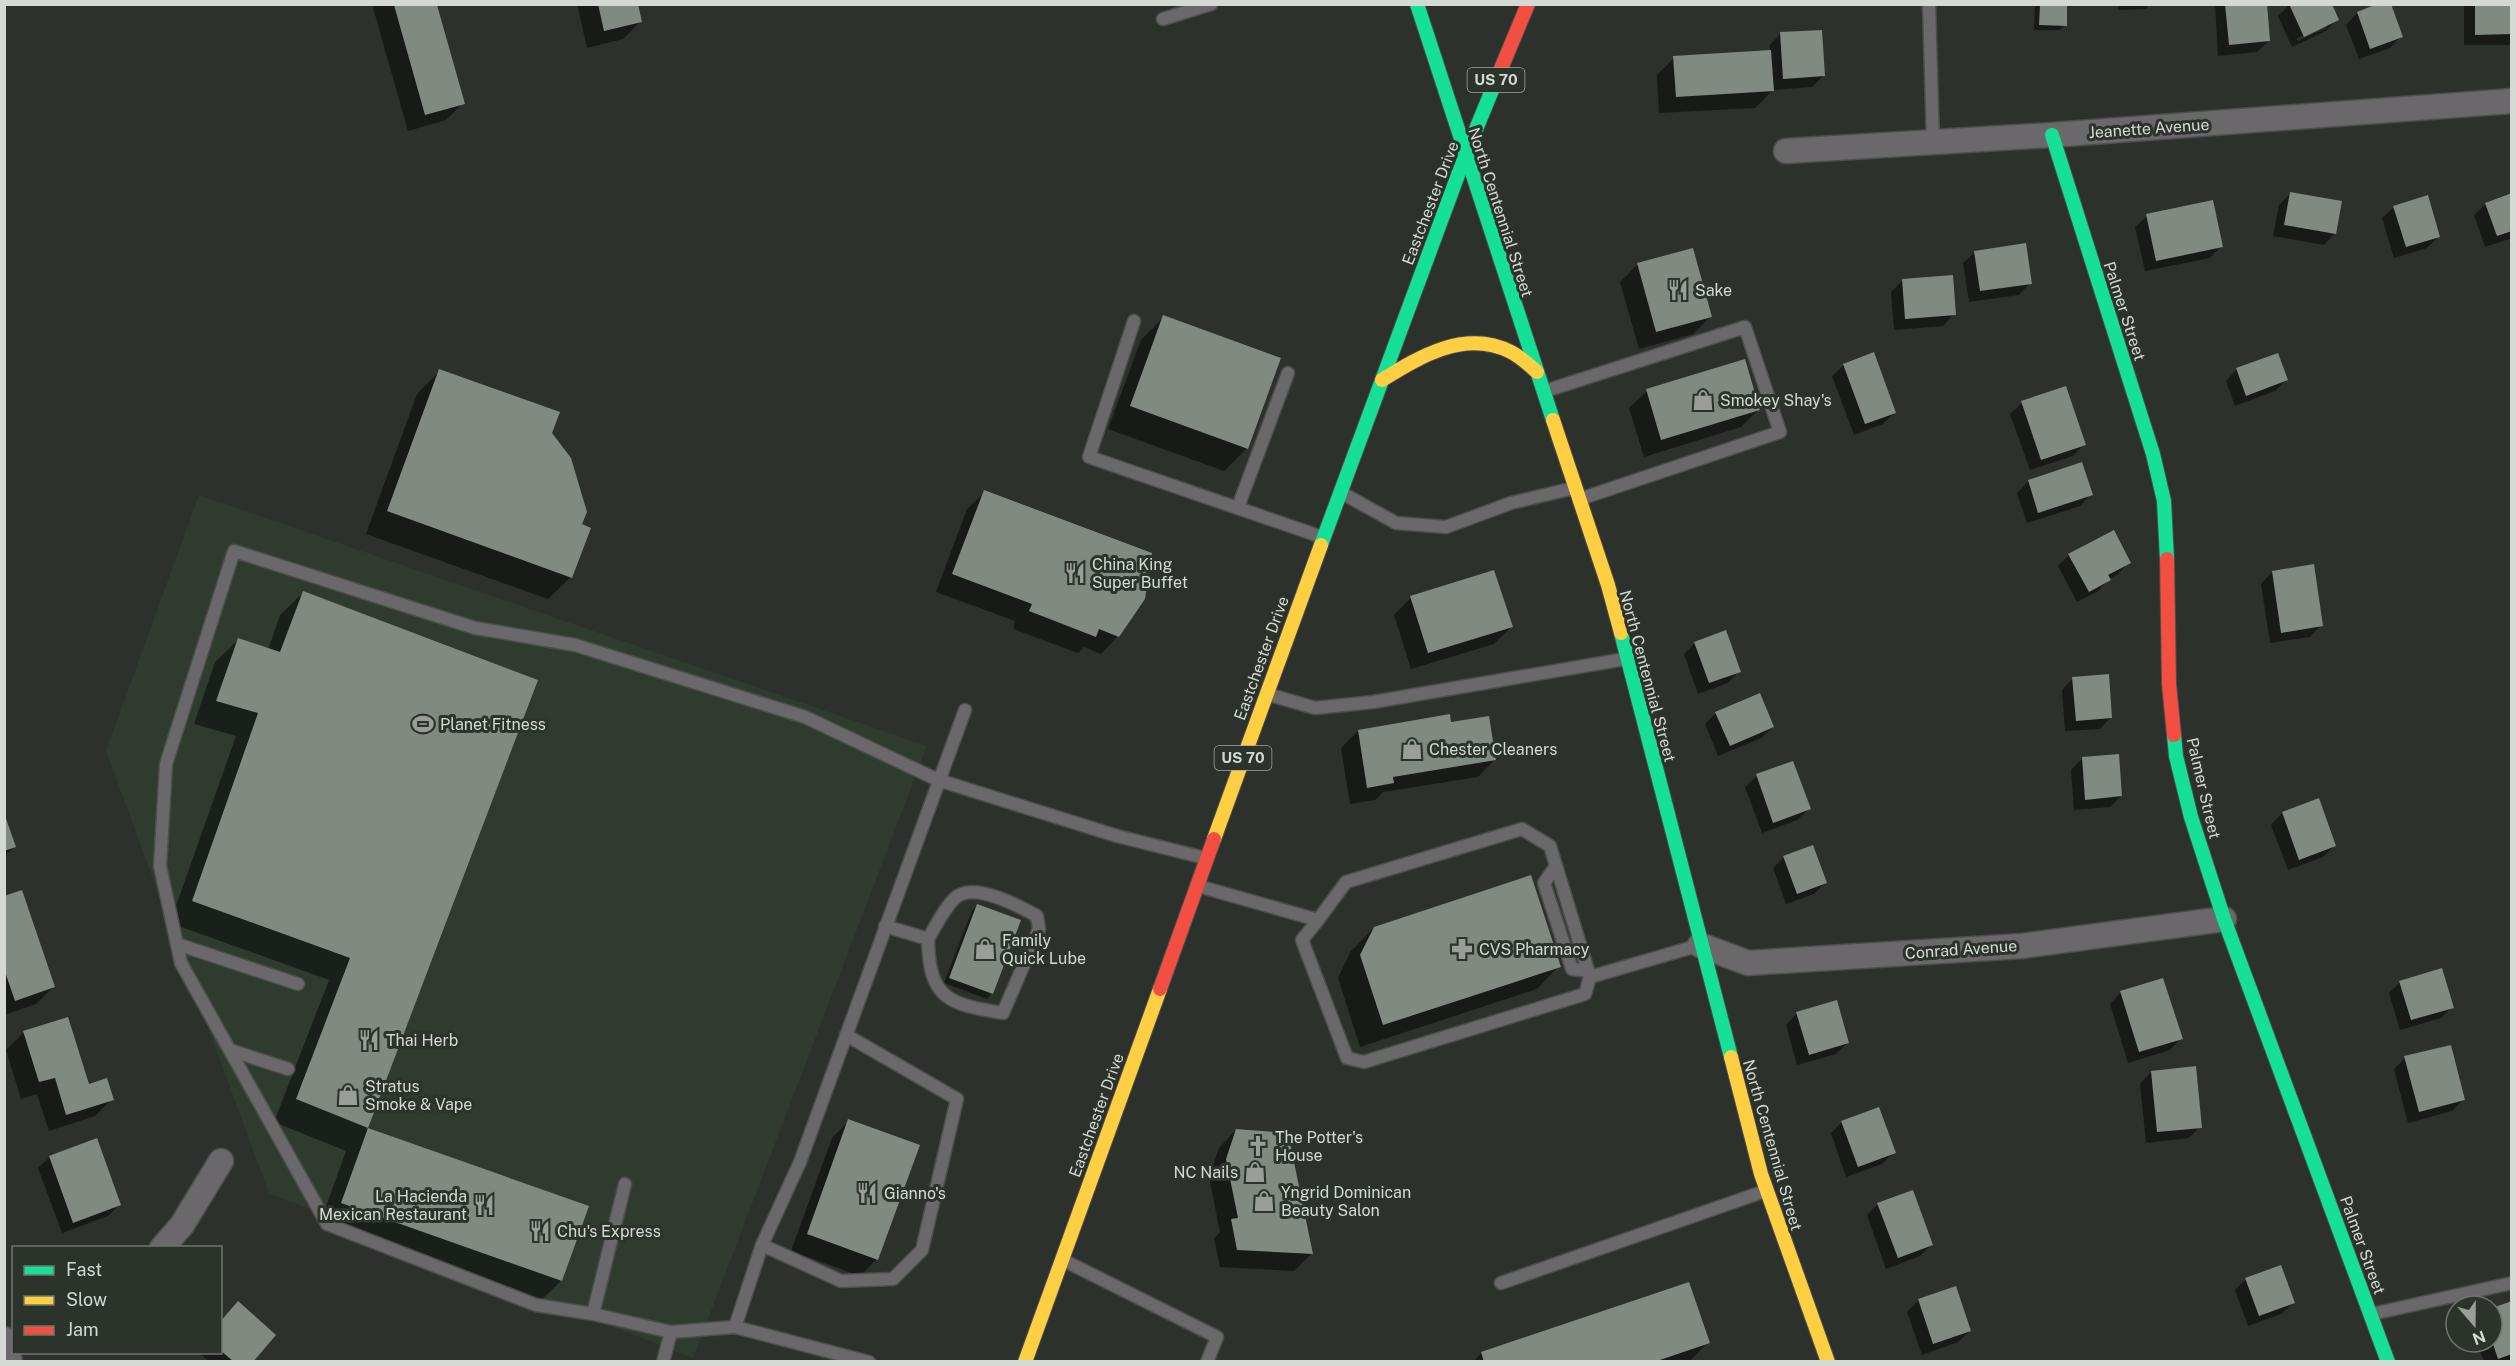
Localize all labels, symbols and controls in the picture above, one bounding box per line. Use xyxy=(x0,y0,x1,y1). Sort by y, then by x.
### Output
road number: US 70 xyxy=(1468,68,1524,92)
street label: Jeanette Avenue xyxy=(2088,115,2210,142)
street label: North Centennial Street xyxy=(1464,125,1537,299)
street label: Eastchester Drive xyxy=(1398,139,1463,268)
street label: Palmer Street xyxy=(2100,259,2150,363)
restaurant icon: Sake xyxy=(1666,278,1690,302)
place label: Sake xyxy=(1695,281,1732,300)
shop icon: Smokey Shay's xyxy=(1691,388,1715,412)
place label: Smokey Shay's xyxy=(1720,391,1832,410)
place label: China King Super Buffet xyxy=(1092,555,1188,592)
restaurant icon: China King Super Buffet xyxy=(1063,561,1087,585)
street label: North Centennial Street xyxy=(1615,588,1680,764)
street label: Eastchester Drive xyxy=(1230,593,1293,723)
sports icon: Planet Fitness xyxy=(411,712,435,736)
place label: Planet Fitness xyxy=(440,715,546,734)
street label: Palmer Street xyxy=(2183,736,2224,841)
shop icon: Chester Cleaners xyxy=(1400,737,1424,761)
place label: Chester Cleaners xyxy=(1429,740,1557,759)
road number: US 70 xyxy=(1214,746,1272,770)
place label: Family Quick Lube xyxy=(1002,931,1086,968)
street label: Conrad Avenue xyxy=(1904,936,2018,963)
shop icon: Family Quick Lube xyxy=(973,937,997,961)
pharmacy icon: CVS Pharmacy xyxy=(1450,937,1474,961)
place label: CVS Pharmacy xyxy=(1479,940,1590,959)
restaurant icon: Thai Herb xyxy=(357,1028,381,1052)
place label: Thai Herb xyxy=(386,1031,458,1050)
street label: Eastchester Drive xyxy=(1065,1050,1128,1180)
street label: North Centennial Street xyxy=(1739,1057,1806,1233)
place label: Stratus Smoke & Vape xyxy=(365,1077,472,1114)
shop icon: Stratus Smoke & Vape xyxy=(336,1083,360,1107)
place label: The Potter's House xyxy=(1275,1128,1363,1165)
church icon: The Potter's House xyxy=(1246,1134,1270,1158)
shop icon: NC Nails xyxy=(1243,1160,1267,1184)
place label: NC Nails xyxy=(1173,1163,1238,1182)
restaurant icon: Gianno's xyxy=(855,1181,879,1205)
place label: Yngrid Dominican Beauty Salon xyxy=(1281,1183,1411,1220)
place label: Gianno's xyxy=(884,1184,946,1203)
place label: La Hacienda Mexican Restaurant xyxy=(319,1187,467,1224)
shop icon: Yngrid Dominican Beauty Salon xyxy=(1252,1189,1276,1213)
restaurant icon: La Hacienda Mexican Restaurant xyxy=(472,1193,496,1217)
street label: Palmer Street xyxy=(2336,1193,2389,1297)
restaurant icon: Chu's Express xyxy=(528,1219,552,1243)
place label: Chu's Express xyxy=(557,1222,661,1241)
legend xyxy=(12,1246,222,1354)
text: Fast xyxy=(66,1259,102,1280)
text: Slow xyxy=(66,1289,107,1310)
north arrow xyxy=(2444,1294,2504,1354)
text: Jam xyxy=(66,1319,99,1340)
text: N xyxy=(2470,1327,2488,1349)

